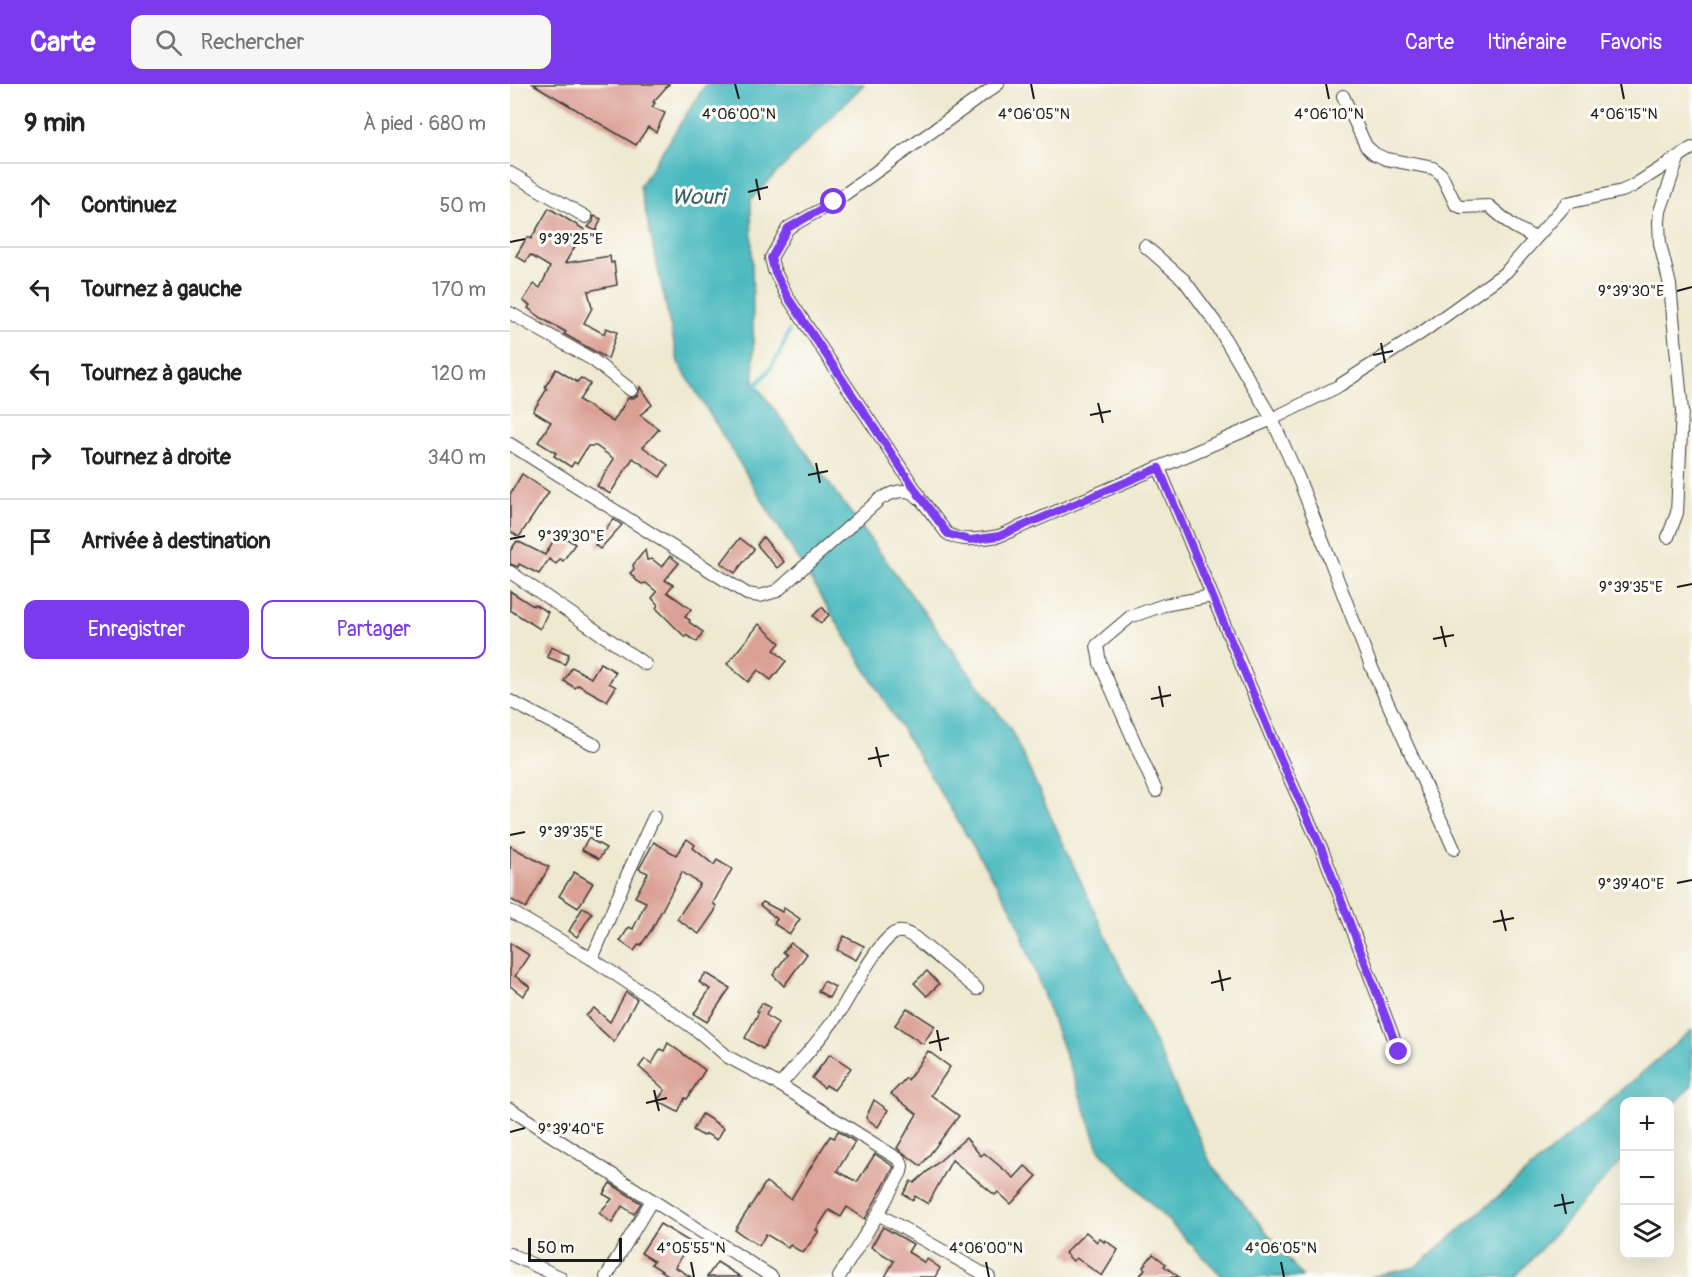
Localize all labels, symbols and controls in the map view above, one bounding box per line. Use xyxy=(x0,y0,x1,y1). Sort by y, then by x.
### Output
search box xyxy=(131,15,551,69)
text: Carte xyxy=(30,25,95,60)
icon: search xyxy=(152,26,185,59)
text: Rechercher xyxy=(200,28,304,56)
text: Carte xyxy=(1405,29,1454,56)
text: Itinéraire xyxy=(1487,29,1567,56)
text: Favoris xyxy=(1600,29,1662,56)
text: 4°06'00"N xyxy=(702,105,776,124)
text: 4°06'05"N xyxy=(998,105,1070,124)
text: 4°06'10"N xyxy=(1294,105,1364,124)
text: 4°06'15"N xyxy=(1590,105,1658,124)
text: 9 min xyxy=(24,107,85,139)
text: À pied · 680 m xyxy=(363,111,486,136)
water label: Wouri xyxy=(671,183,728,211)
route start xyxy=(820,188,846,214)
icon: ahead xyxy=(24,189,57,222)
text: Continuez xyxy=(81,191,177,219)
text: 50 m xyxy=(439,193,486,218)
text: 9°39'25"E xyxy=(539,230,603,249)
icon: left xyxy=(24,273,57,306)
text: Tournez à gauche xyxy=(81,275,242,303)
text: 170 m xyxy=(432,277,486,302)
text: 9°39'30"E xyxy=(1598,282,1664,301)
icon: left xyxy=(24,357,57,390)
text: Tournez à gauche xyxy=(81,359,242,387)
text: 120 m xyxy=(431,361,486,386)
icon: right xyxy=(24,441,57,474)
text: Tournez à droite xyxy=(81,443,231,471)
text: 340 m xyxy=(427,445,486,470)
icon: arrive xyxy=(24,525,57,558)
text: Arrivée à destination xyxy=(81,527,271,555)
text: 9°39'30"E xyxy=(538,527,604,546)
text: 9°39'35"E xyxy=(1599,578,1663,597)
button: Enregistrer xyxy=(24,600,249,659)
button: Partager xyxy=(261,600,486,659)
text: 9°39'35"E xyxy=(539,823,603,842)
text: 9°39'40"E xyxy=(1598,875,1664,894)
route end xyxy=(1385,1038,1411,1064)
map controls xyxy=(1620,1097,1674,1259)
button: + xyxy=(1620,1097,1674,1151)
text: 9°39'40"E xyxy=(538,1120,604,1139)
button: − xyxy=(1620,1151,1674,1205)
button: layers xyxy=(1620,1205,1674,1259)
scale bar xyxy=(528,1235,622,1262)
text: 50 m xyxy=(537,1238,574,1258)
text: 4°05'55"N xyxy=(656,1239,726,1258)
text: 4°06'00"N xyxy=(949,1239,1023,1258)
text: 4°06'05"N xyxy=(1245,1239,1317,1258)

